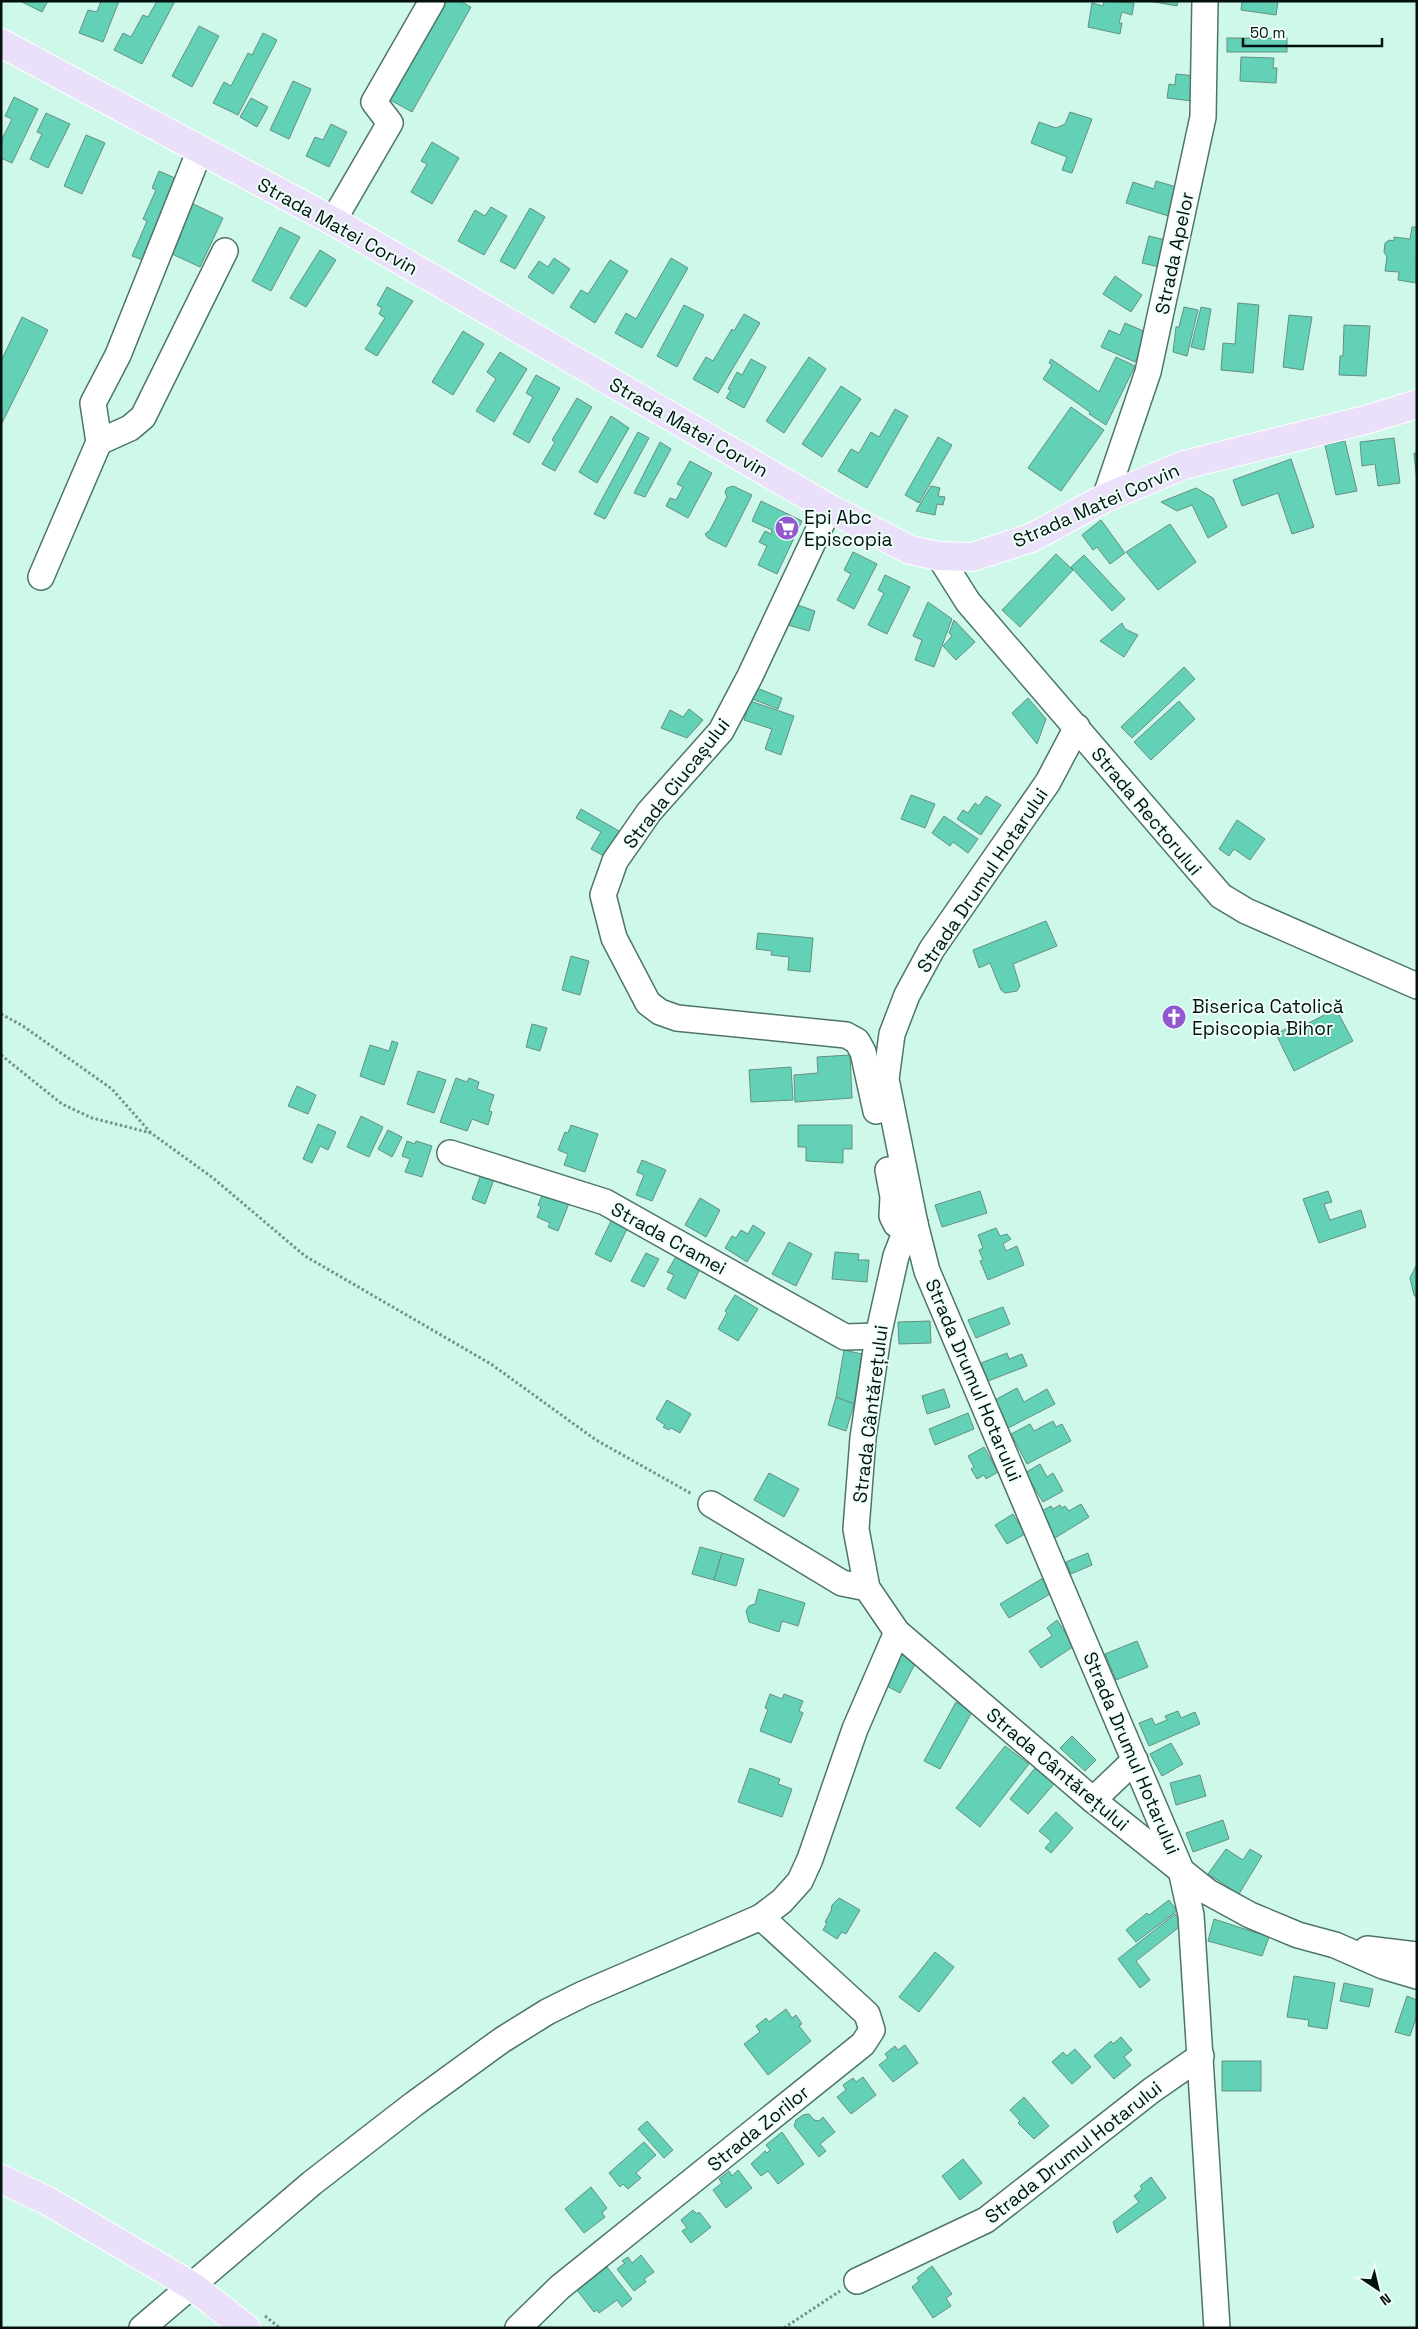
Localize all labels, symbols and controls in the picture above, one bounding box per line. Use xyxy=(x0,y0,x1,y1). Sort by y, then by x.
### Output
scale bar xyxy=(1243,15,1382,47)
text: 50 m xyxy=(1250,23,1285,42)
street label: Strada Matei Corvin xyxy=(253,172,422,281)
street label: Strada Apelor xyxy=(1149,190,1200,317)
street label: Strada Matei Corvin xyxy=(605,372,773,483)
street label: Strada Matei Corvin xyxy=(1009,458,1183,553)
place label: Epi Abc Episcopia xyxy=(804,505,893,552)
supermarket icon: Epi Abc Episcopia xyxy=(774,515,800,541)
street label: Strada Ciucașului xyxy=(618,713,735,854)
street label: Strada Rectorului xyxy=(1086,742,1208,881)
street label: Strada Drumul Hotarului xyxy=(911,783,1054,978)
place label: Biserica Catolică Episcopia Bihor xyxy=(1192,994,1344,1041)
church icon: Biserica Catolică Episcopia Bihor xyxy=(1161,1004,1187,1030)
street label: Strada Cramei xyxy=(607,1196,731,1280)
street label: Strada Drumul Hotarului xyxy=(919,1275,1028,1485)
street label: Strada Cântărețului xyxy=(847,1324,894,1504)
street label: Strada Drumul Hotarului xyxy=(1077,1648,1186,1858)
street label: Strada Cântărețului xyxy=(981,1702,1134,1837)
street label: Strada Drumul Hotarului xyxy=(980,2075,1167,2229)
street label: Strada Zorilor xyxy=(702,2080,814,2177)
north arrow xyxy=(1353,2264,1403,2314)
text: N xyxy=(1376,2290,1394,2310)

